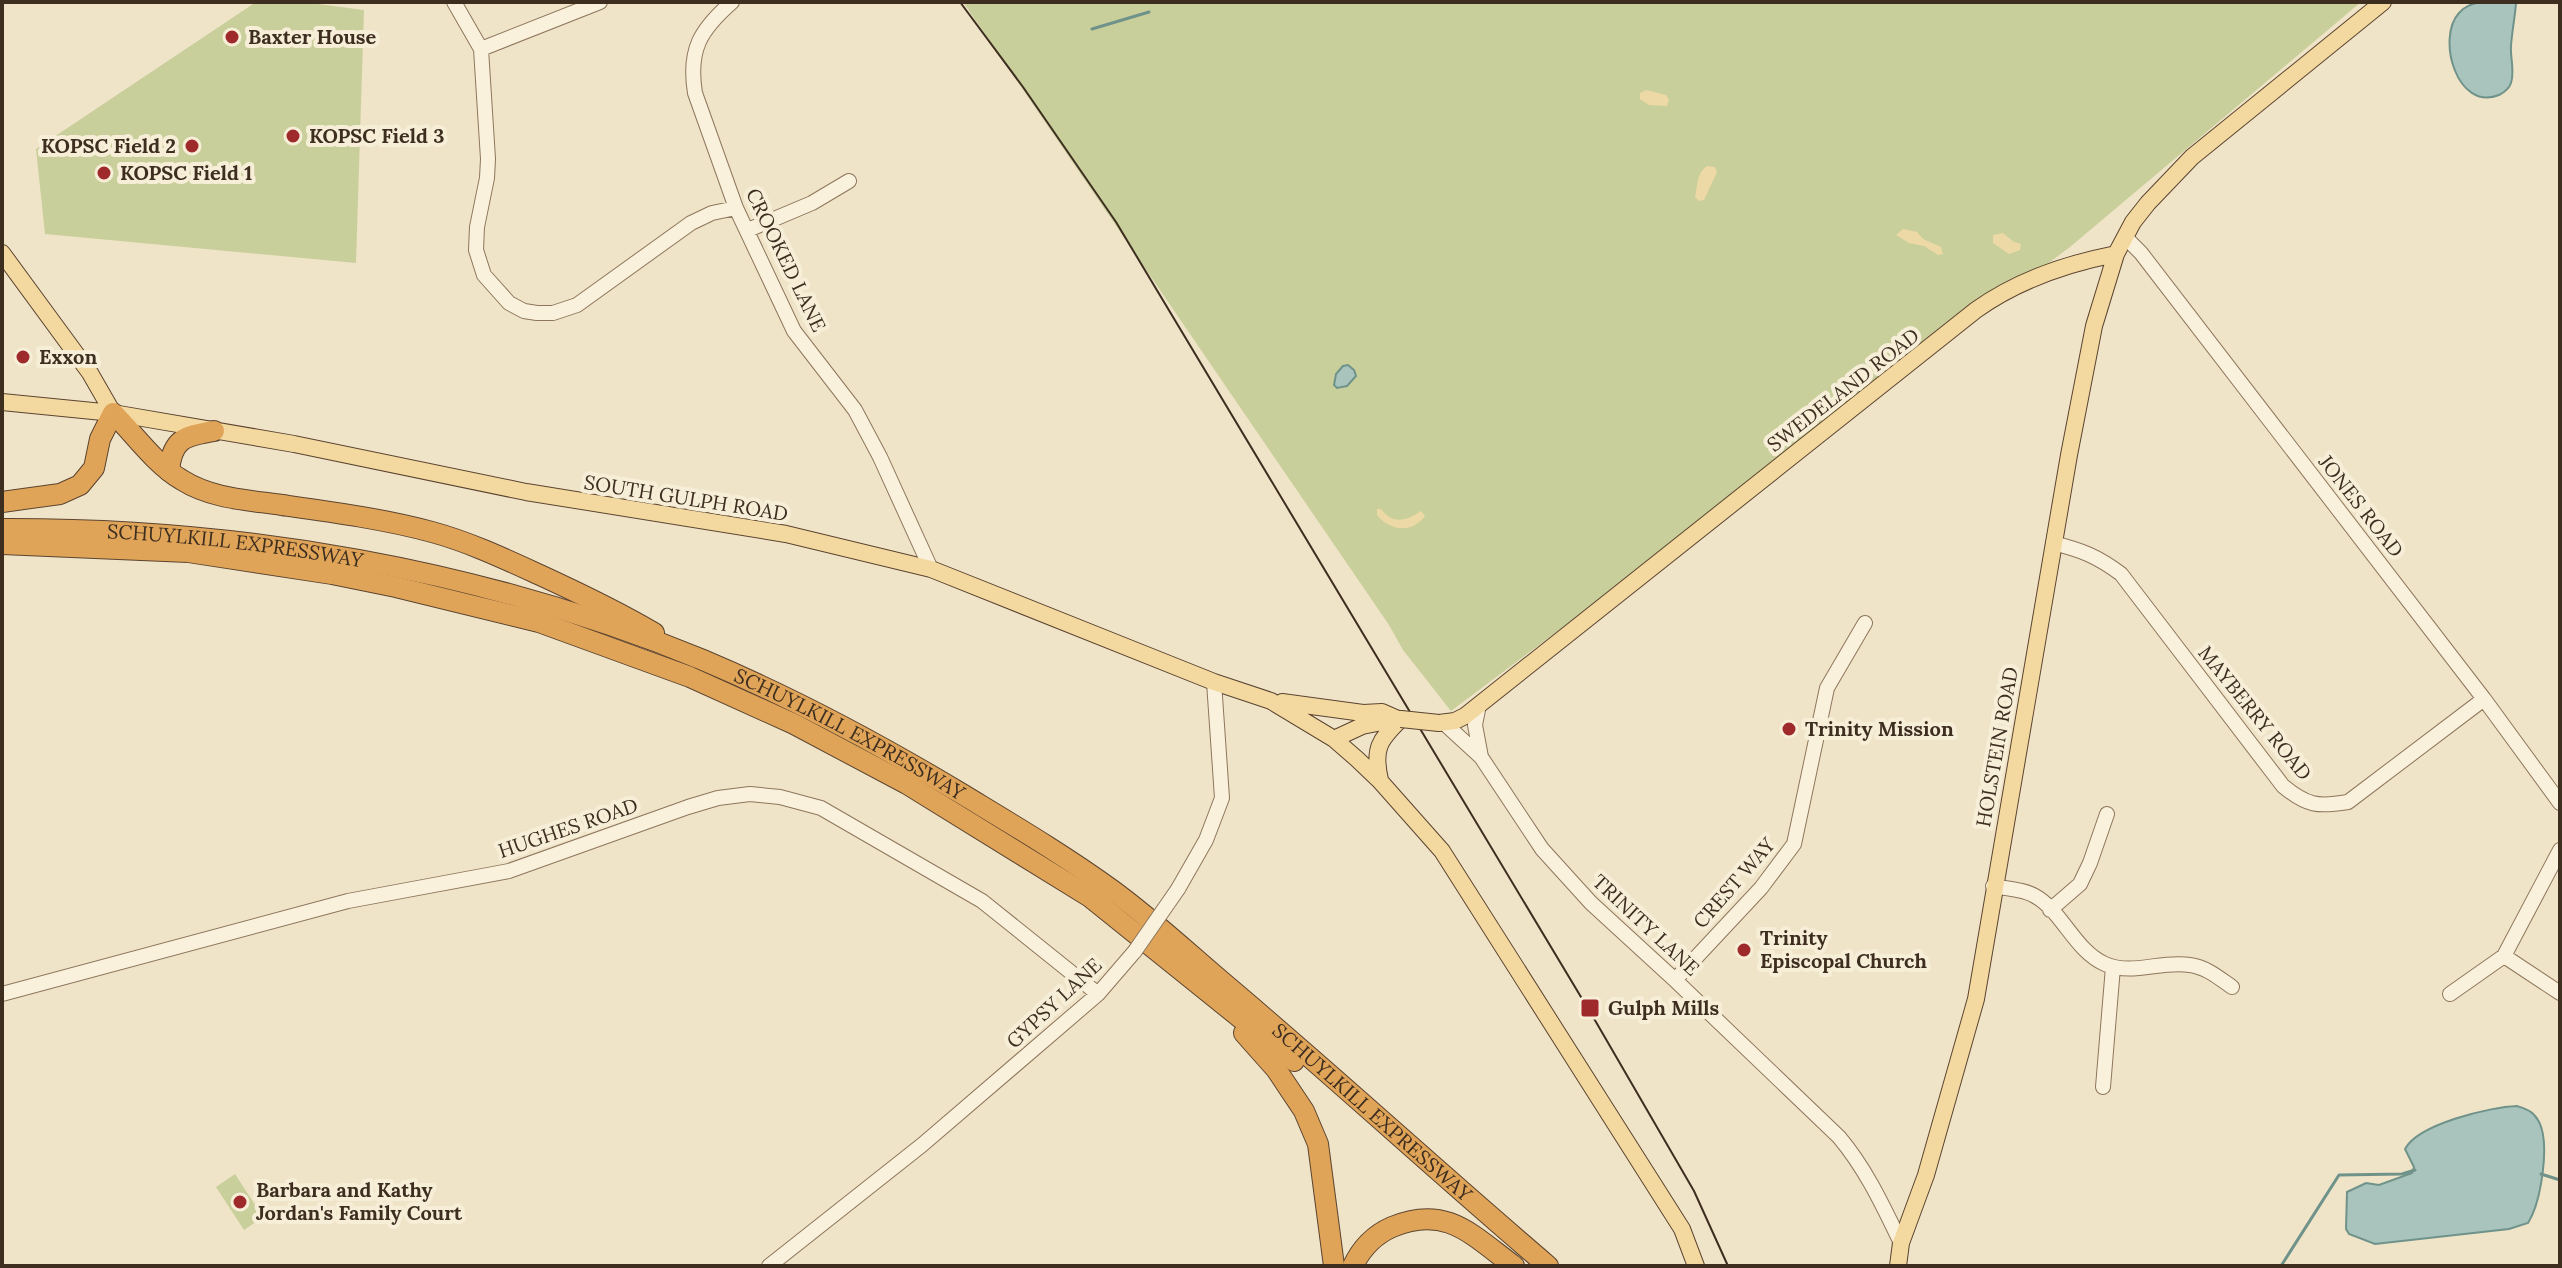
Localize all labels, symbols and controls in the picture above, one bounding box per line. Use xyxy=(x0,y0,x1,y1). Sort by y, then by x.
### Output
place label: Baxter House xyxy=(248,24,377,49)
marker: Baxter House xyxy=(223,28,241,46)
place label: KOPSC Field 3 xyxy=(309,123,444,148)
marker: KOPSC Field 3 xyxy=(284,127,302,145)
place label: KOPSC Field 2 xyxy=(41,133,176,158)
marker: KOPSC Field 2 xyxy=(183,137,201,155)
place label: KOPSC Field 1 xyxy=(120,160,252,185)
marker: KOPSC Field 1 xyxy=(95,164,113,182)
street label: CROOKED LANE xyxy=(741,184,832,336)
street label: SWEDELAND ROAD xyxy=(1762,322,1924,457)
place label: Exxon xyxy=(39,344,97,369)
marker: Exxon xyxy=(14,348,32,366)
street label: JONES ROAD xyxy=(2313,449,2409,562)
street label: SOUTH GULPH ROAD xyxy=(582,469,790,526)
street label: SCHUYLKILL EXPRESSWAY xyxy=(106,518,366,573)
street label: MAYBERRY ROAD xyxy=(2193,640,2317,785)
street label: SCHUYLKILL EXPRESSWAY xyxy=(731,662,970,805)
street label: HOLSTEIN ROAD xyxy=(1970,665,2023,829)
place label: Trinity Mission xyxy=(1805,716,1954,741)
marker: Trinity Mission xyxy=(1780,720,1798,738)
street label: HUGHES ROAD xyxy=(495,792,641,863)
street label: CREST WAY xyxy=(1687,832,1780,933)
street label: TRINITY LANE xyxy=(1588,869,1705,981)
place label: Trinity Episcopal Church xyxy=(1760,925,1927,973)
marker: Trinity Episcopal Church xyxy=(1735,941,1753,959)
street label: GYPSY LANE xyxy=(1001,952,1107,1053)
place label: Gulph Mills xyxy=(1608,995,1719,1020)
marker: Gulph Mills xyxy=(1579,997,1601,1019)
street label: SCHUYLKILL EXPRESSWAY xyxy=(1268,1017,1478,1207)
place label: Barbara and Kathy Jordan's Family Court xyxy=(256,1177,463,1225)
marker: Barbara and Kathy Jordan's Family Court xyxy=(231,1193,249,1211)

